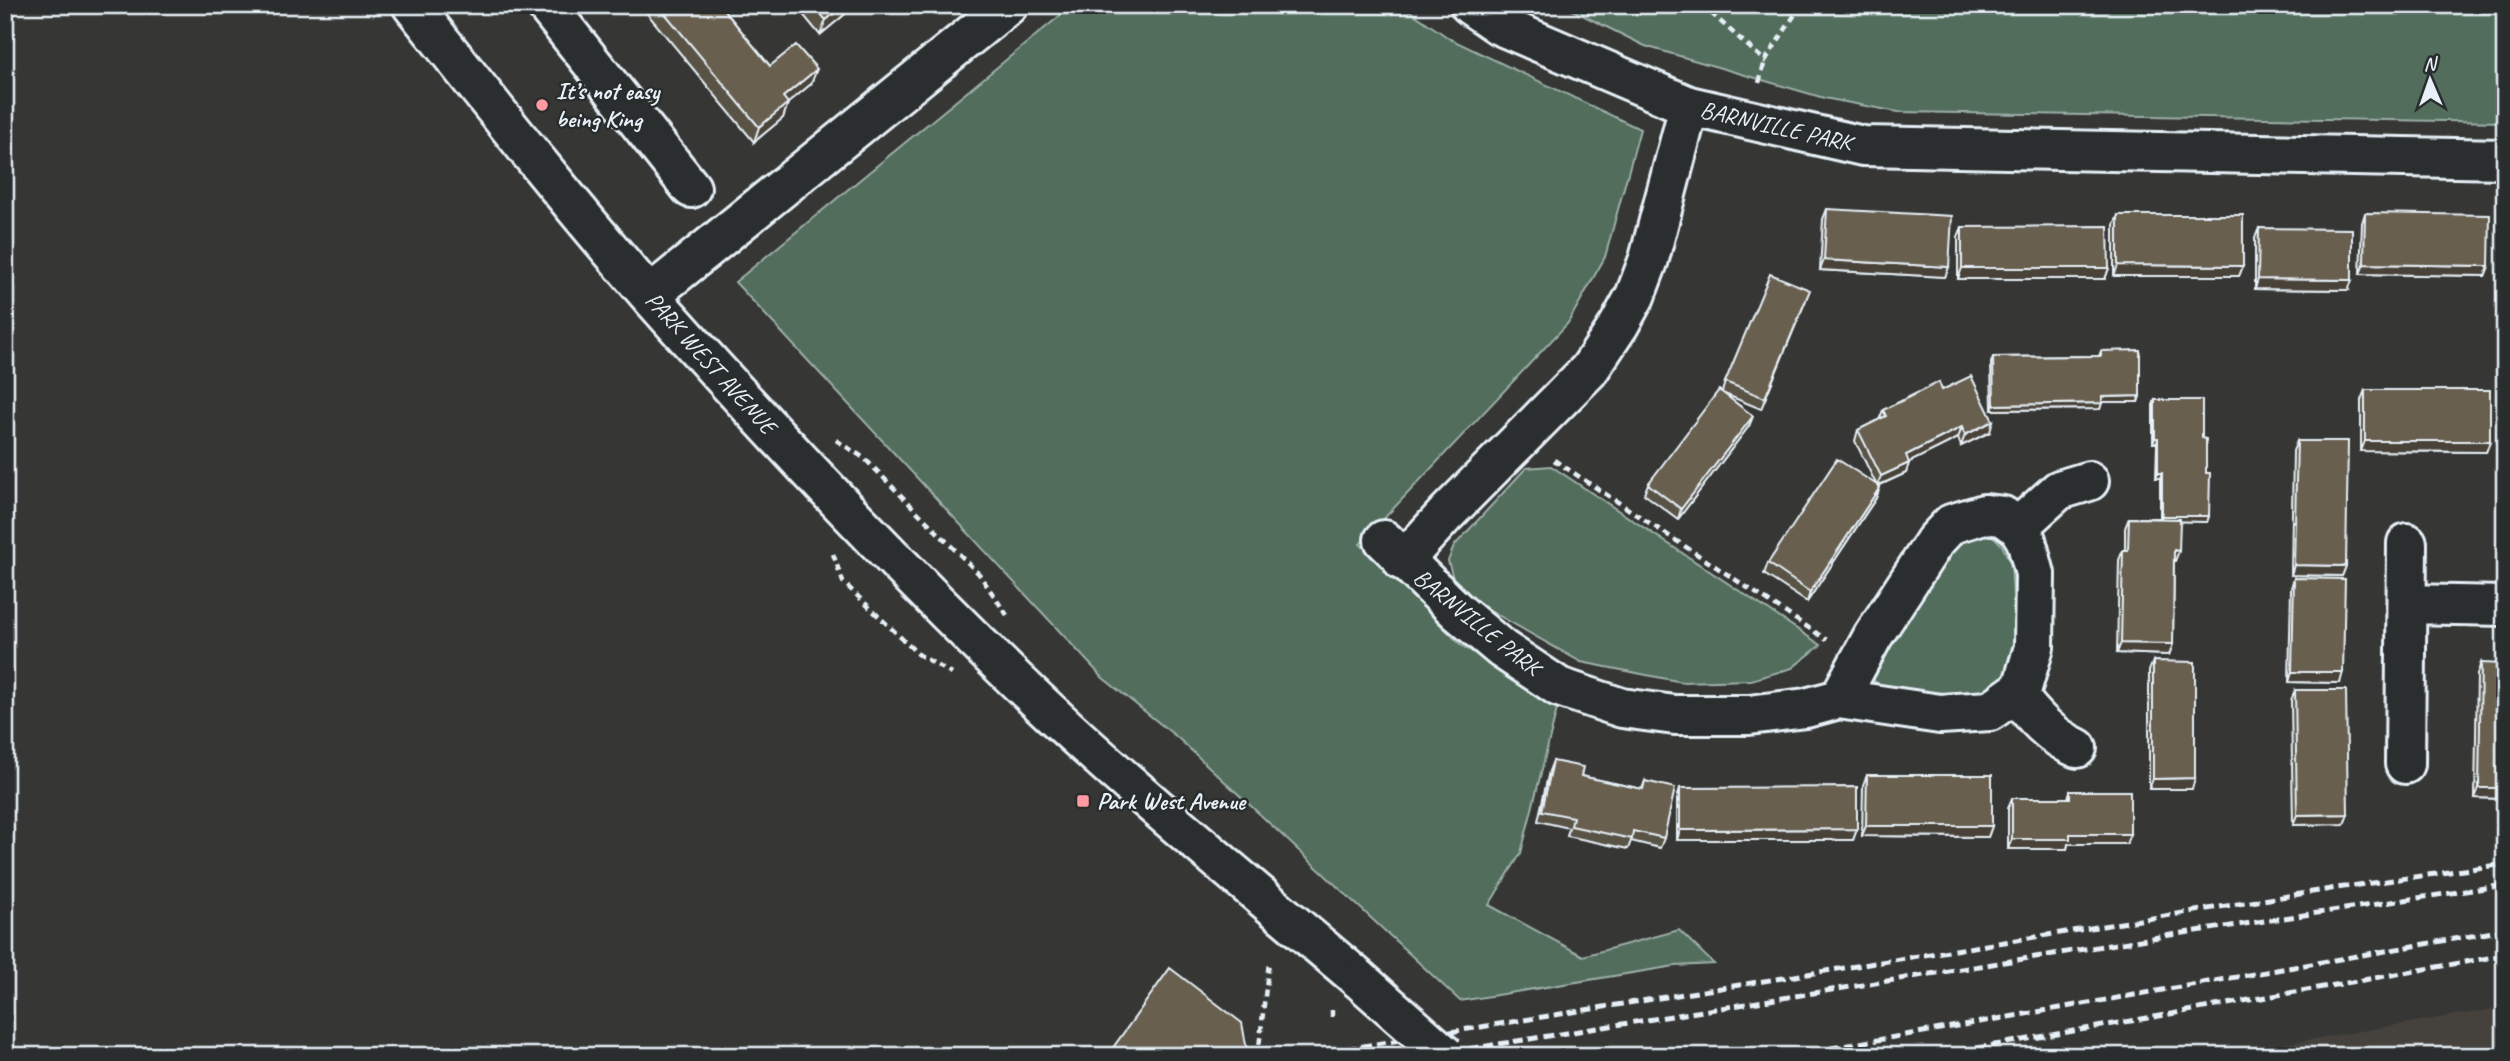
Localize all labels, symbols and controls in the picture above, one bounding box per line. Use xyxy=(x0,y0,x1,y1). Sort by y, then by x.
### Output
north arrow xyxy=(2394,46,2464,116)
text: N xyxy=(2423,52,2439,76)
place label: It’s not easy being King xyxy=(556,76,661,134)
street label: BARNVILLE PARK xyxy=(1697,94,1859,159)
marker: It’s not easy being King xyxy=(534,97,550,113)
street label: PARK WEST AVENUE xyxy=(639,285,785,443)
street label: BARNVILLE PARK xyxy=(1408,562,1550,685)
place label: Park West Avenue xyxy=(1097,786,1247,816)
marker: Park West Avenue xyxy=(1075,793,1091,809)

